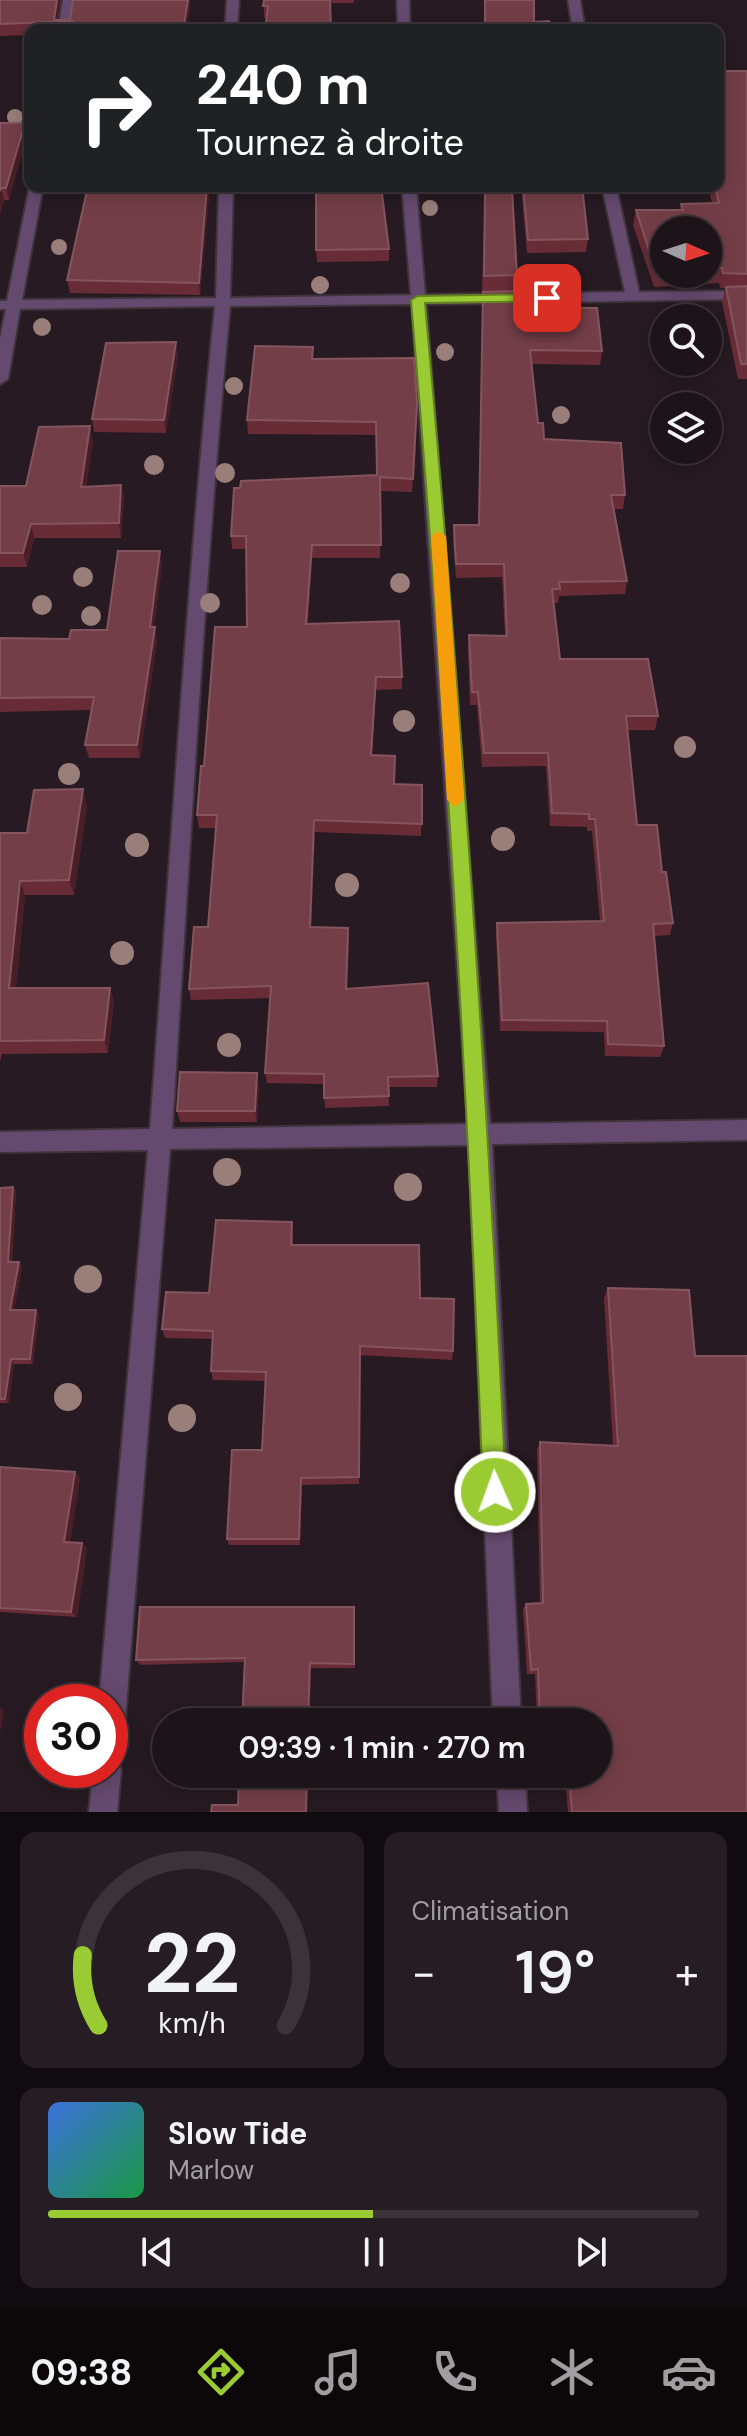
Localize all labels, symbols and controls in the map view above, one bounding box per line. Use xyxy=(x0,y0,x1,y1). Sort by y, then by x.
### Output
text: 240 m xyxy=(196,48,370,121)
icon: right xyxy=(64,56,168,160)
text: Tournez à droite xyxy=(196,119,464,166)
north arrow xyxy=(650,216,722,288)
map controls xyxy=(650,216,722,464)
pin xyxy=(513,264,581,332)
icon: arrive xyxy=(525,276,569,320)
button: search xyxy=(650,304,722,376)
button: layers xyxy=(650,392,722,464)
position arrow xyxy=(453,1450,537,1534)
speed limit sign: 30 xyxy=(24,1684,128,1788)
text: 09:39 · 1 min · 270 m xyxy=(238,1728,526,1767)
text: Climatisation xyxy=(412,1894,569,1928)
text: 22 xyxy=(144,1909,240,2018)
text: 19° xyxy=(515,1933,595,2012)
text: − xyxy=(412,1944,436,2002)
text: + xyxy=(675,1944,699,2002)
text: km/h xyxy=(158,2005,226,2042)
text: Slow Tide xyxy=(168,2114,307,2153)
text: Marlow xyxy=(168,2153,254,2187)
icon: previous xyxy=(135,2230,179,2274)
icon: pause xyxy=(352,2230,396,2274)
icon: next xyxy=(569,2230,613,2274)
icon: directions xyxy=(193,2344,249,2400)
icon: music xyxy=(310,2344,366,2400)
icon: phone xyxy=(427,2344,483,2400)
icon: climate xyxy=(544,2344,600,2400)
icon: car xyxy=(661,2344,717,2400)
text: 09:38 xyxy=(30,2349,132,2396)

